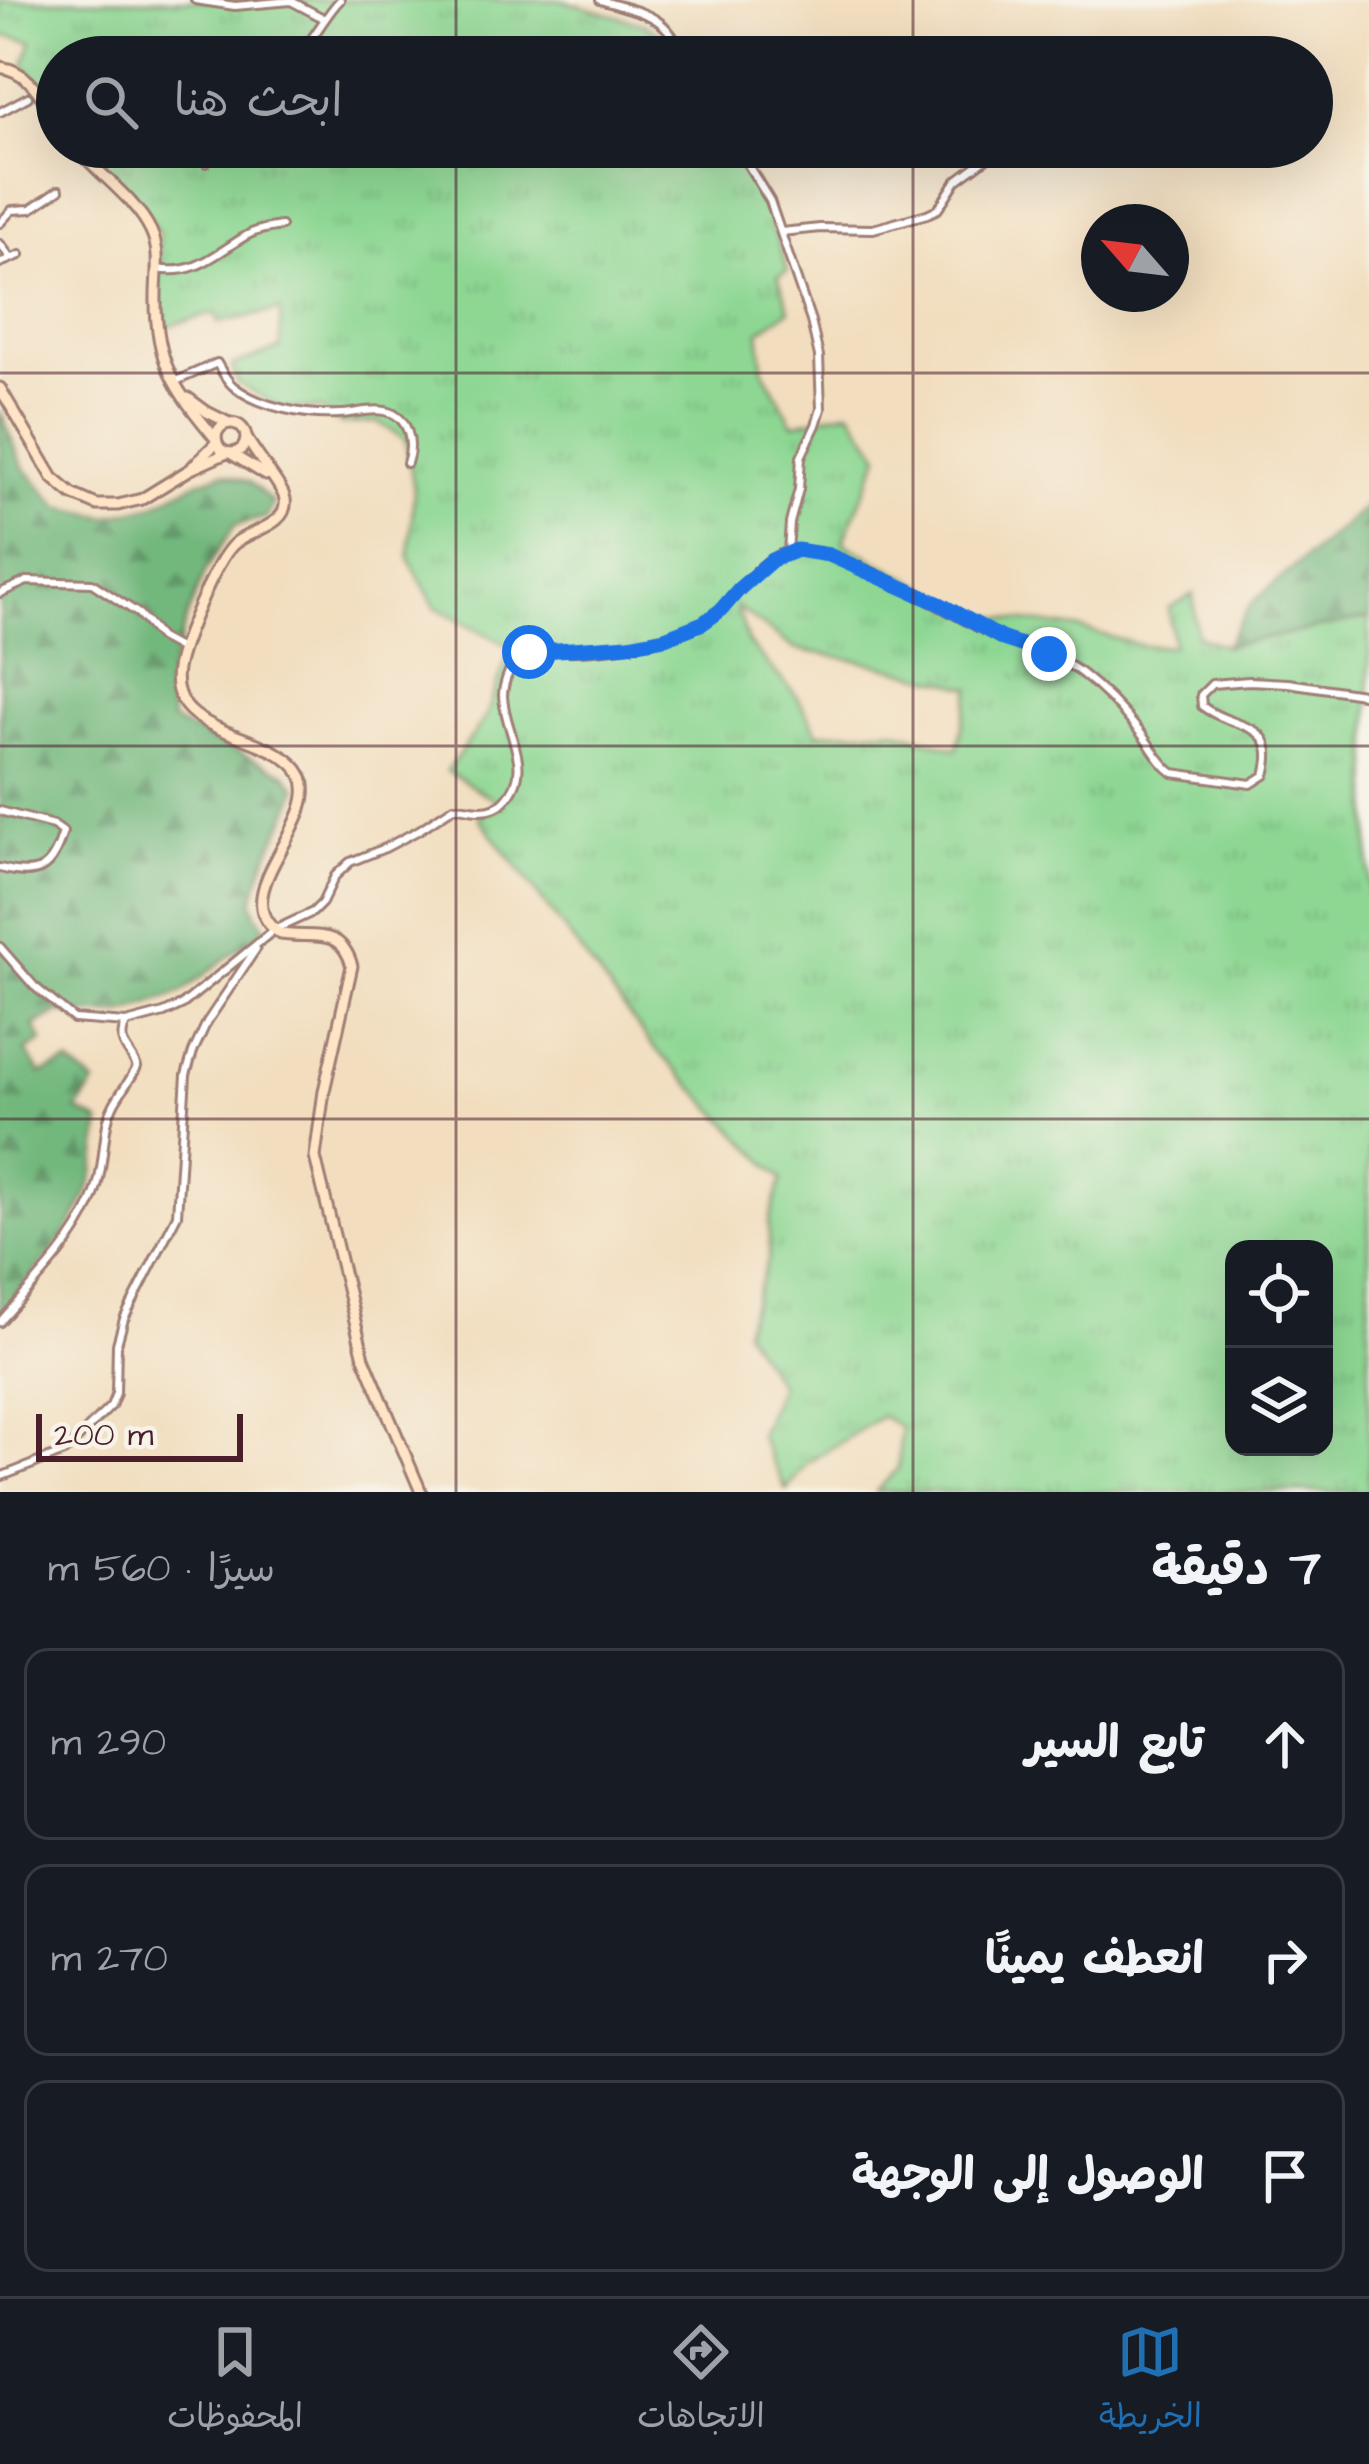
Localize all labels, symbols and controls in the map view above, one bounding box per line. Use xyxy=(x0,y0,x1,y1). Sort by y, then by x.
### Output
search box xyxy=(36,36,1333,168)
icon: search xyxy=(78,69,144,135)
text: ابحث هنا xyxy=(174,71,342,133)
north arrow xyxy=(1081,204,1189,312)
route start xyxy=(502,625,556,679)
route end xyxy=(1022,627,1076,681)
map controls xyxy=(1225,1240,1333,1456)
button: locate xyxy=(1225,1240,1333,1348)
button: layers xyxy=(1225,1348,1333,1456)
scale bar xyxy=(36,1408,243,1461)
text: 200 m xyxy=(54,1412,153,1458)
text: 7 دقيقة xyxy=(1152,1534,1321,1605)
text: سيرًا · 560 m xyxy=(48,1543,275,1597)
icon: ahead xyxy=(1252,1711,1318,1777)
text: تابع السير xyxy=(1026,1713,1204,1775)
text: 290 m xyxy=(51,1717,166,1771)
icon: right xyxy=(1252,1927,1318,1993)
text: انعطف يمينًا xyxy=(985,1929,1204,1991)
text: 270 m xyxy=(51,1933,168,1987)
icon: arrive xyxy=(1252,2143,1318,2209)
text: الوصول إلى الوجهة xyxy=(852,2145,1204,2207)
tab: المحفوظات xyxy=(167,2319,303,2445)
tab: الاتجاهات xyxy=(637,2319,765,2445)
tab: الخريطة xyxy=(1099,2319,1202,2445)

